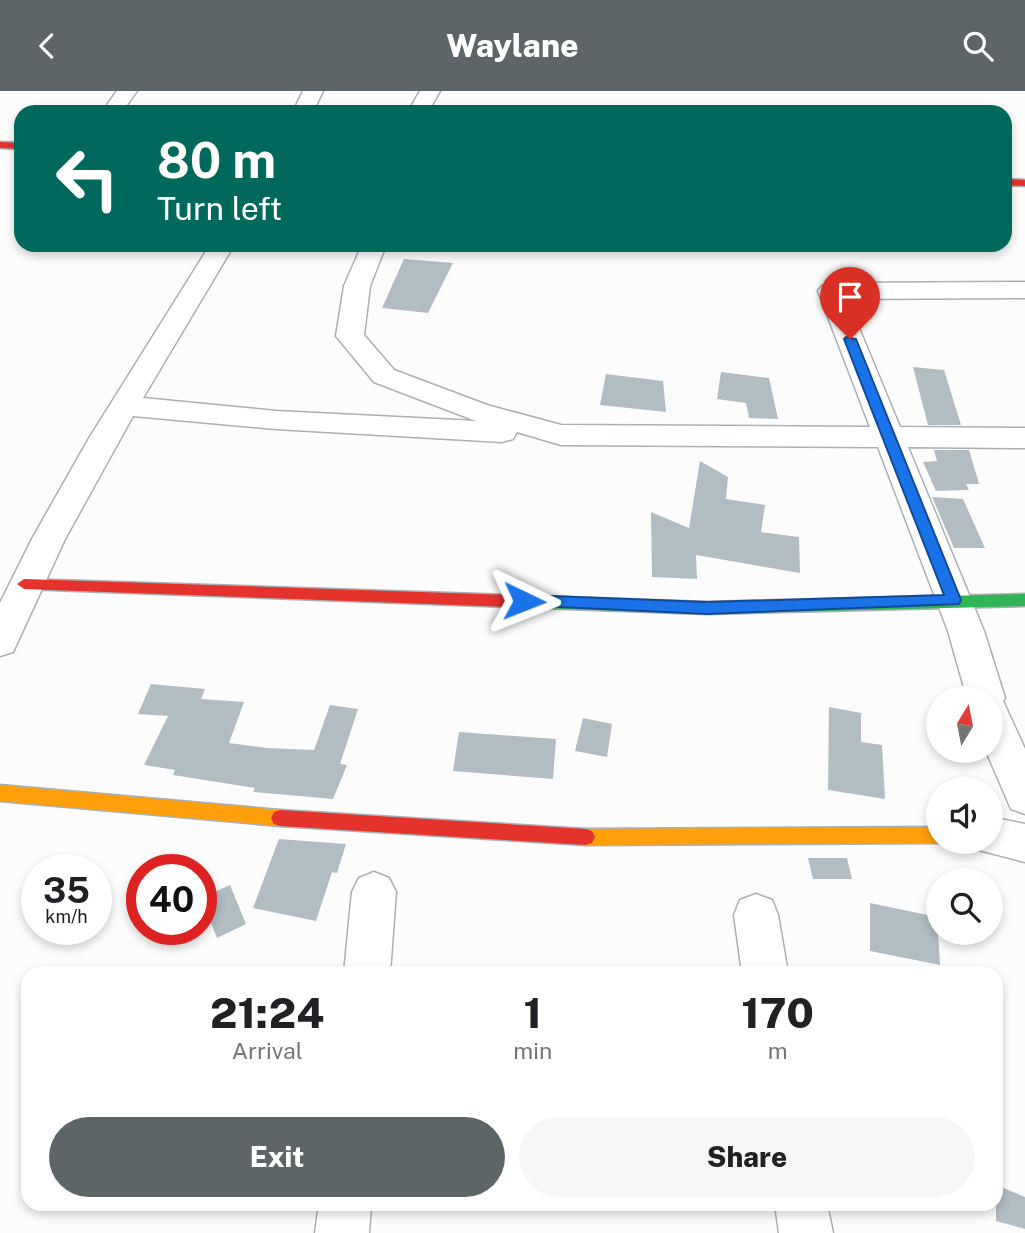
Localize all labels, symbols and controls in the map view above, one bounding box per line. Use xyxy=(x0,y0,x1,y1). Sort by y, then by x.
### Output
icon: back xyxy=(28,27,66,65)
text: Waylane xyxy=(446,27,579,64)
icon: search xyxy=(959,27,997,65)
text: 80 m xyxy=(157,131,276,189)
icon: left xyxy=(42,133,133,224)
text: Turn left xyxy=(157,190,282,227)
pin xyxy=(820,267,880,339)
icon: arrive xyxy=(831,278,869,316)
position arrow xyxy=(487,564,561,638)
north arrow xyxy=(926,686,1003,763)
map controls xyxy=(926,686,1003,945)
button: sound xyxy=(926,777,1003,854)
speed limit sign: 40 xyxy=(126,854,217,945)
button: search xyxy=(926,868,1003,945)
text: 35 xyxy=(43,870,90,911)
text: km/h xyxy=(45,906,88,927)
text: 21:24 xyxy=(210,988,324,1037)
text: 1 xyxy=(524,988,542,1037)
text: 170 xyxy=(741,988,814,1037)
text: Arrival xyxy=(232,1037,303,1064)
text: min xyxy=(513,1037,552,1064)
text: m xyxy=(768,1037,788,1064)
button: Exit xyxy=(49,1117,505,1197)
button: Share xyxy=(519,1117,975,1197)

